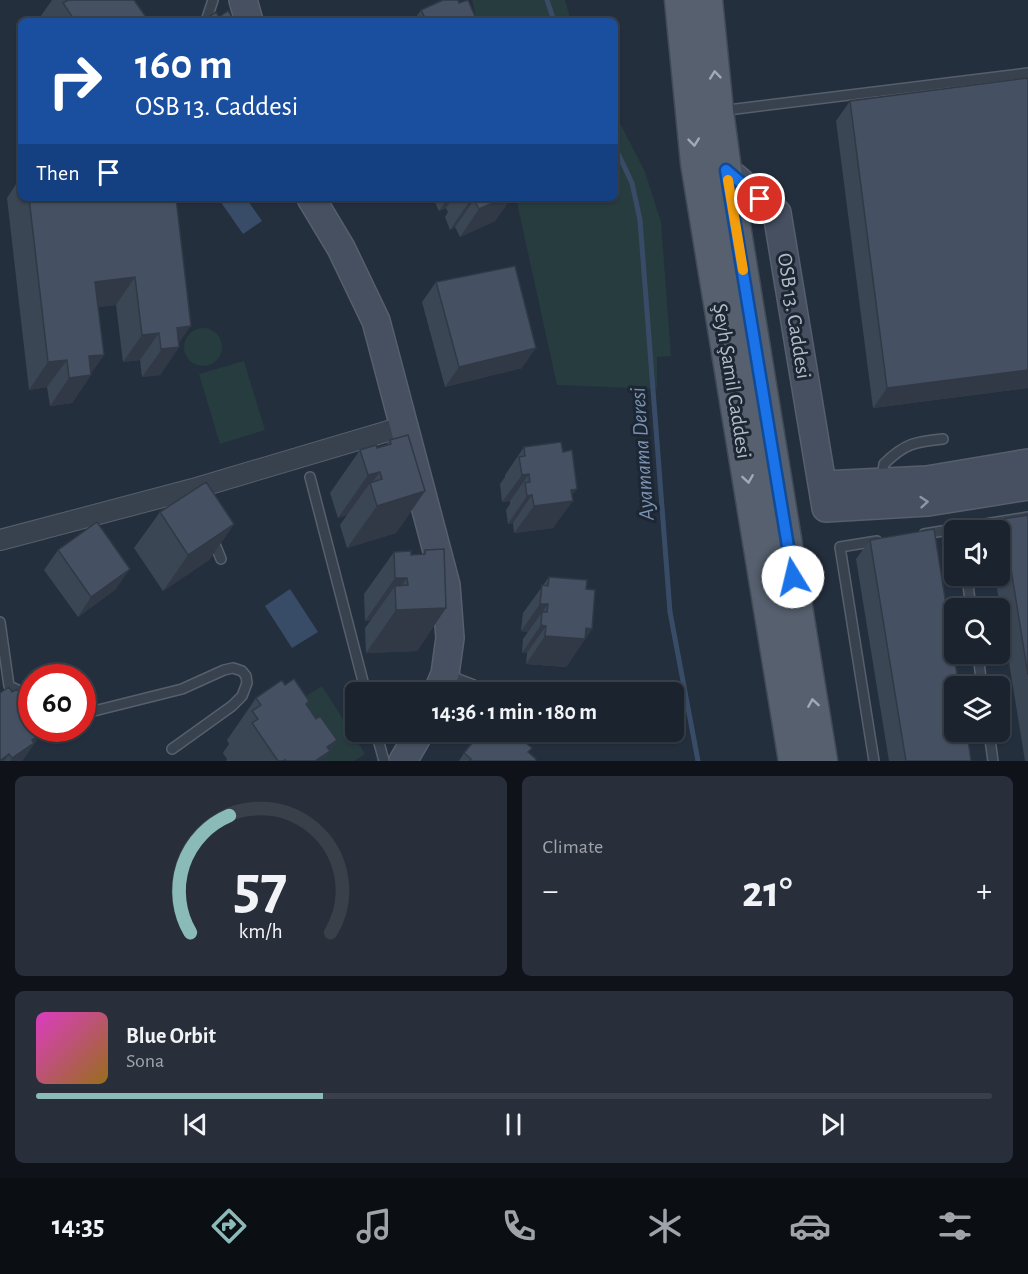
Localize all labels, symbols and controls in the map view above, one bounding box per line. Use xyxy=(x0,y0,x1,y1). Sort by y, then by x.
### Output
icon: right xyxy=(36,42,114,120)
text: 160 m xyxy=(135,44,233,86)
one-way arrow xyxy=(709,70,722,80)
text: OSB 13. Caddesi xyxy=(135,93,298,120)
one-way arrow xyxy=(687,137,700,146)
icon: arrive xyxy=(92,156,125,189)
text: Then xyxy=(36,162,80,184)
pin xyxy=(734,173,785,224)
icon: arrive xyxy=(743,182,776,215)
street label: OSB 13. Caddesi xyxy=(774,252,814,380)
street label: Şeyh Şamil Caddesi xyxy=(709,302,755,460)
water label: Ayamama Deresi xyxy=(626,387,658,522)
one-way arrow xyxy=(741,474,754,484)
one-way arrow xyxy=(920,496,929,509)
map controls xyxy=(944,520,1010,742)
button: sound xyxy=(944,520,1010,586)
position arrow xyxy=(761,545,825,609)
button: search xyxy=(944,598,1010,664)
speed limit sign: 60 xyxy=(18,664,96,742)
button: layers xyxy=(944,676,1010,742)
one-way arrow xyxy=(807,699,820,709)
text: 14:36 · 1 min · 180 m xyxy=(432,701,597,723)
text: Climate xyxy=(543,837,603,857)
text: 57 xyxy=(234,857,288,919)
text: 21° xyxy=(742,870,793,915)
text: − xyxy=(543,875,558,908)
text: + xyxy=(976,875,992,908)
text: km/h xyxy=(239,921,283,942)
text: Blue Orbit xyxy=(126,1025,216,1047)
text: Sona xyxy=(126,1051,164,1071)
icon: previous xyxy=(179,1108,212,1141)
icon: pause xyxy=(497,1108,530,1141)
icon: next xyxy=(816,1108,849,1141)
icon: directions xyxy=(208,1205,250,1247)
icon: music xyxy=(353,1205,395,1247)
icon: phone xyxy=(498,1205,540,1247)
icon: climate xyxy=(644,1205,686,1247)
icon: car xyxy=(789,1205,831,1247)
icon: filters xyxy=(934,1205,976,1247)
text: 14:35 xyxy=(52,1212,104,1239)

